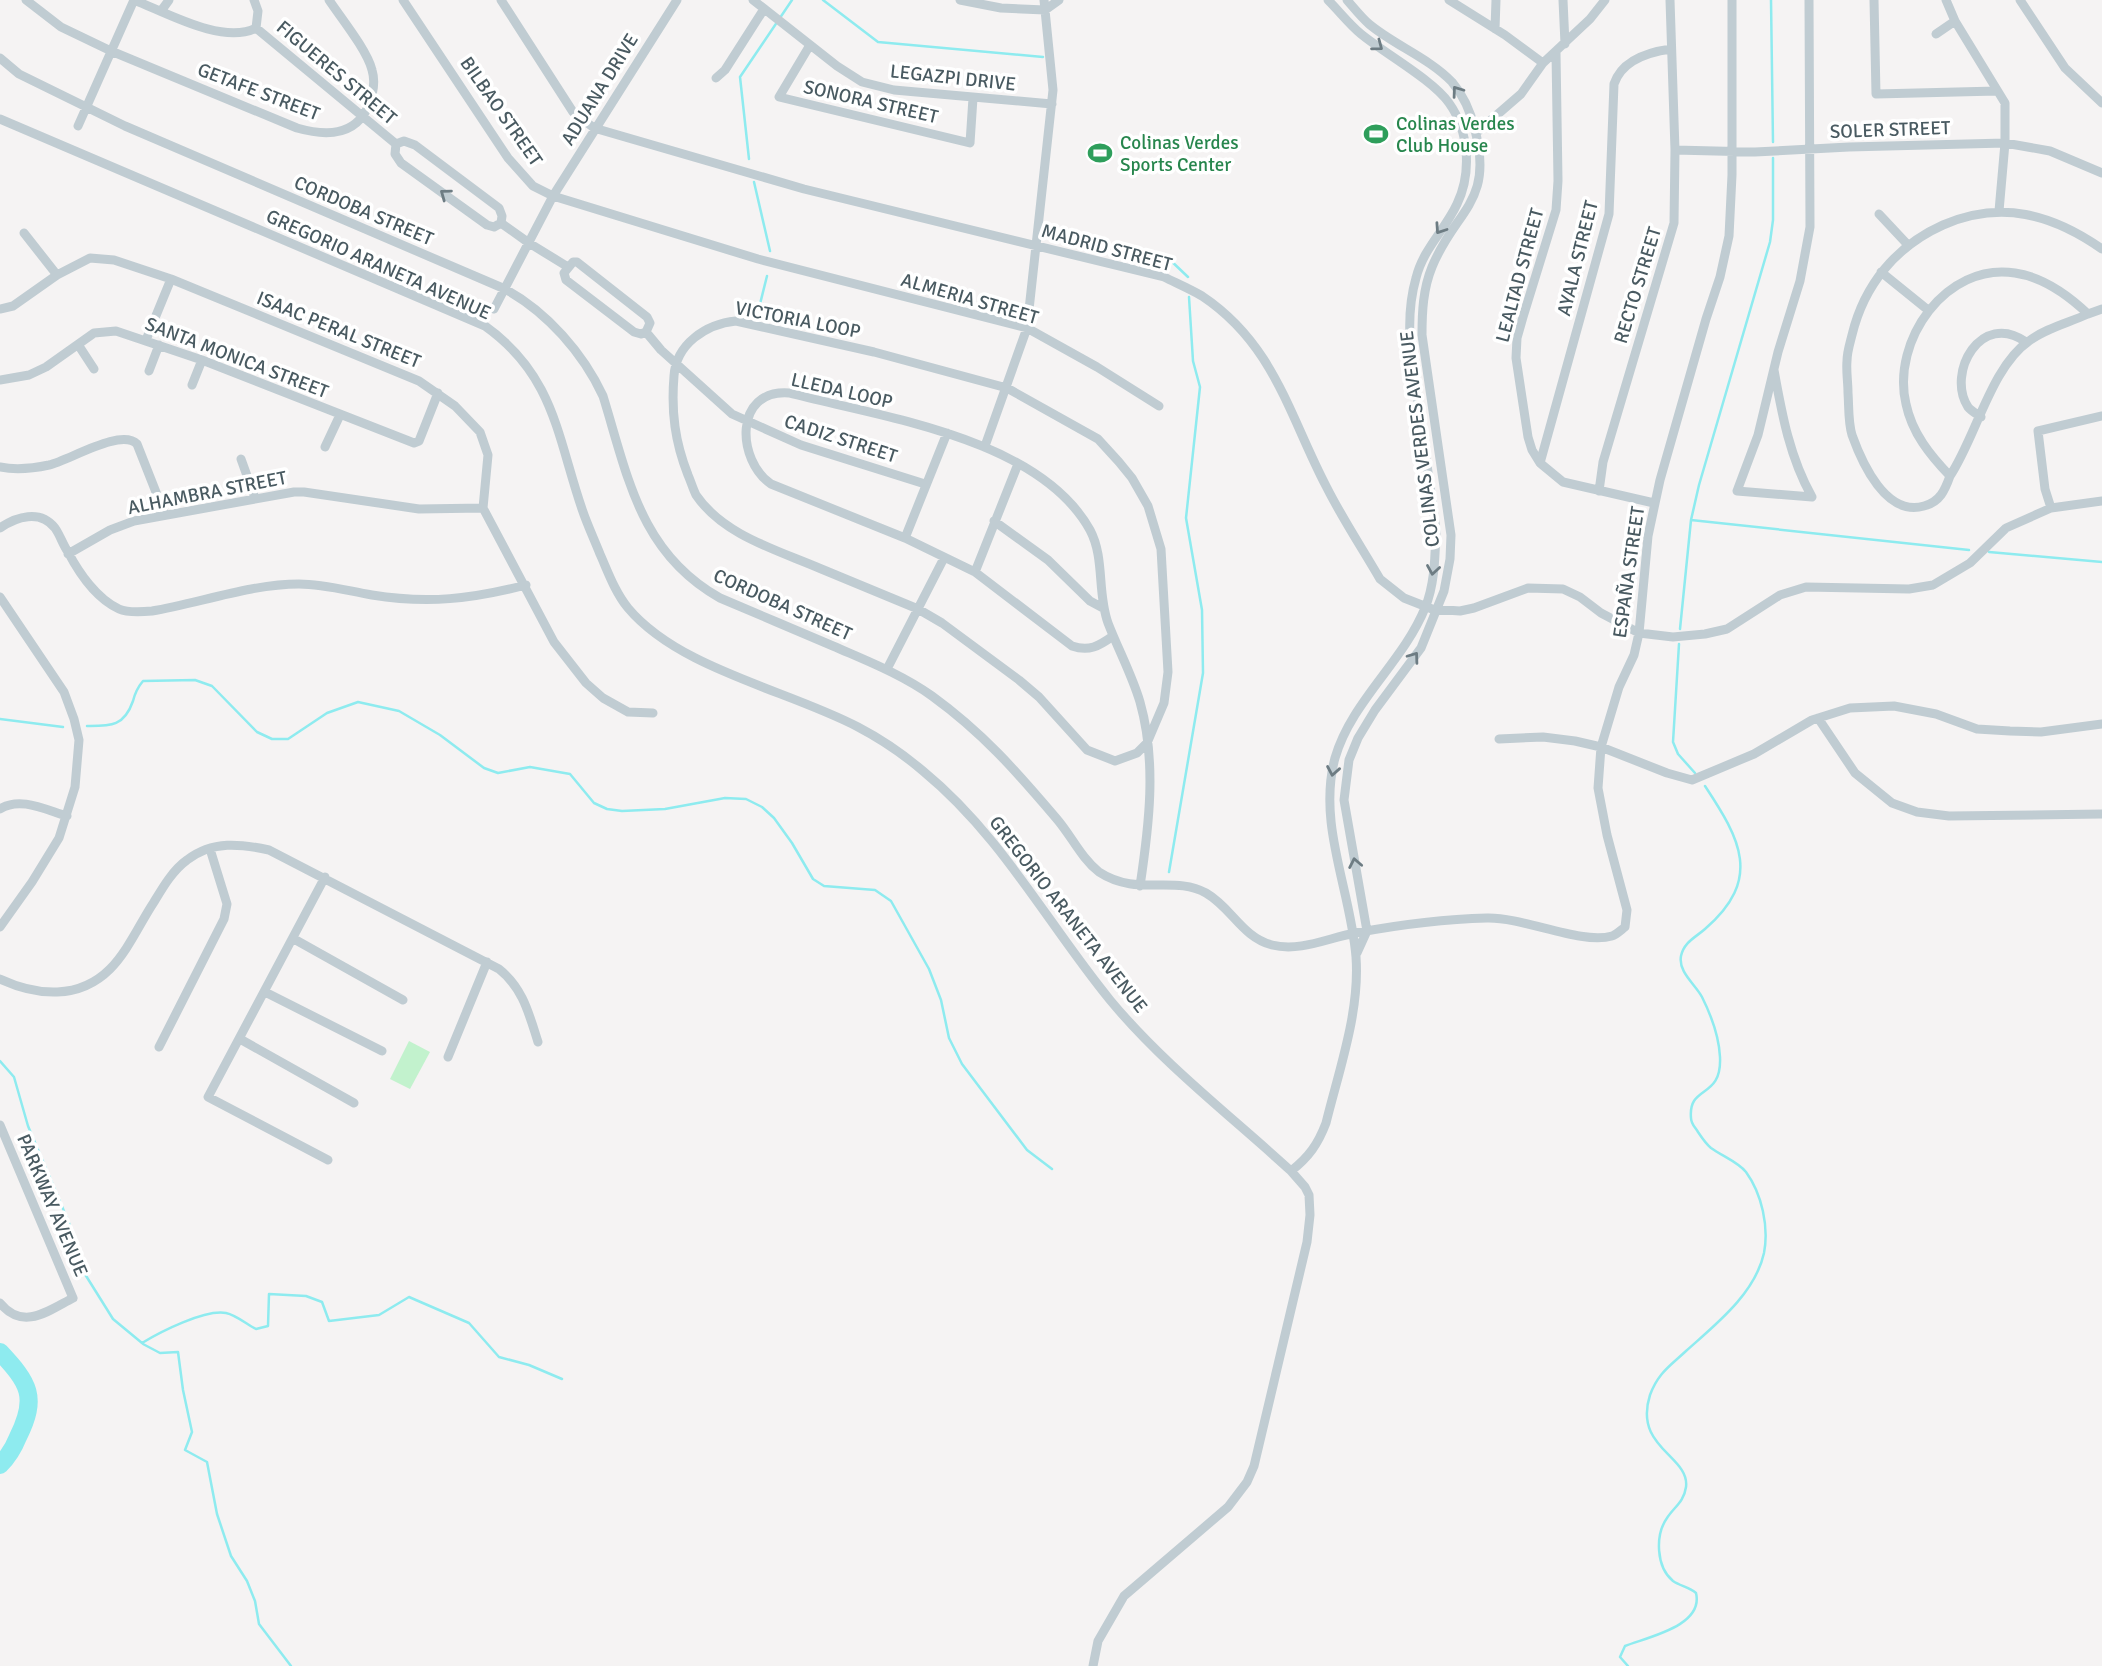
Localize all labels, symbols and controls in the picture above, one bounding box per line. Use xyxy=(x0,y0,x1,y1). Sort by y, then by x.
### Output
street label: FIGUERES STREET xyxy=(271,15,402,130)
street label: ADUANA DRIVE xyxy=(556,29,644,150)
one-way arrow xyxy=(1370,38,1383,51)
street label: BILBAO STREET xyxy=(455,52,548,171)
street label: GETAFE STREET xyxy=(194,58,324,127)
street label: LEGAZPI DRIVE xyxy=(889,59,1017,97)
street label: SONORA STREET xyxy=(801,75,941,129)
one-way arrow xyxy=(1453,86,1465,99)
place label: Colinas Verdes Club House xyxy=(1396,112,1515,158)
street label: SOLER STREET xyxy=(1829,116,1951,144)
sports icon: Colinas Verdes Club House xyxy=(1362,120,1390,148)
place label: Colinas Verdes Sports Center xyxy=(1120,131,1239,177)
sports icon: Colinas Verdes Sports Center xyxy=(1086,139,1114,167)
street label: CORDOBA STREET xyxy=(290,171,437,251)
one-way arrow xyxy=(440,190,453,202)
street label: AYALA STREET xyxy=(1552,197,1604,318)
street label: GREGORIO ARANETA AVENUE xyxy=(262,204,495,325)
street label: LEALTAD STREET xyxy=(1491,205,1550,345)
street label: MADRID STREET xyxy=(1039,219,1175,277)
one-way arrow xyxy=(1436,222,1449,235)
street label: RECTO STREET xyxy=(1609,223,1667,347)
street label: ALMERIA STREET xyxy=(898,268,1042,330)
street label: ISAAC PERAL STREET xyxy=(253,286,425,374)
street label: VICTORIA LOOP xyxy=(733,296,863,344)
street label: SANTA MONICA STREET xyxy=(142,312,332,404)
street label: COLINAS VERDES AVENUE xyxy=(1395,329,1445,549)
street label: LLEDA LOOP xyxy=(789,368,895,414)
street label: CADIZ STREET xyxy=(781,409,901,469)
street label: ALHAMBRA STREET xyxy=(126,466,289,520)
street label: ESPAÑA STREET xyxy=(1608,504,1650,640)
street label: CORDOBA STREET xyxy=(710,564,856,646)
one-way arrow xyxy=(1426,564,1441,576)
one-way arrow xyxy=(1406,652,1418,665)
one-way arrow xyxy=(1326,765,1341,777)
street label: GREGORIO ARANETA AVENUE xyxy=(984,811,1153,1018)
one-way arrow xyxy=(1348,857,1363,869)
street label: PARKWAY AVENUE xyxy=(11,1130,93,1280)

